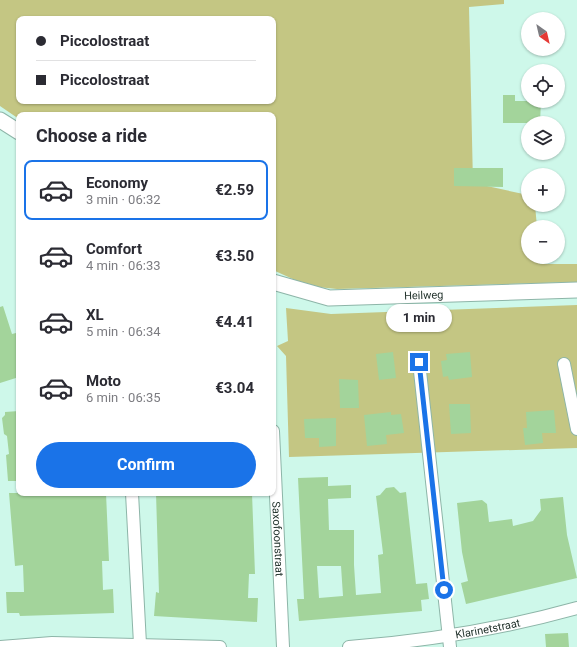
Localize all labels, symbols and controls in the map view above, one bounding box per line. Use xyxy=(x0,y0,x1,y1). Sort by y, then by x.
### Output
north arrow xyxy=(521,12,565,56)
map controls xyxy=(521,12,565,264)
text: Piccolostraat xyxy=(60,32,149,50)
button: locate xyxy=(521,64,565,108)
text: Piccolostraat xyxy=(60,71,149,89)
button: layers xyxy=(521,116,565,160)
text: Choose a ride xyxy=(36,125,147,146)
button: + xyxy=(521,168,565,212)
icon: car xyxy=(38,172,74,208)
text: Economy xyxy=(86,174,148,192)
text: €2.59 xyxy=(215,181,254,199)
text: 3 min · 06:32 xyxy=(86,192,161,207)
button: − xyxy=(521,220,565,264)
icon: car xyxy=(38,238,74,274)
text: Comfort xyxy=(86,240,142,258)
text: €3.50 xyxy=(215,247,254,265)
text: 4 min · 06:33 xyxy=(86,258,161,273)
street label: Heilweg xyxy=(404,288,444,302)
icon: car xyxy=(38,304,74,340)
callout: 1 min xyxy=(386,304,452,332)
text: XL xyxy=(86,306,104,324)
text: 1 min xyxy=(403,310,435,325)
text: €4.41 xyxy=(215,313,254,331)
text: 5 min · 06:34 xyxy=(86,324,161,339)
route end xyxy=(410,353,428,371)
icon: car xyxy=(38,370,74,406)
text: Moto xyxy=(86,372,121,390)
text: €3.04 xyxy=(215,379,254,397)
text: 6 min · 06:35 xyxy=(86,390,161,405)
button: Confirm xyxy=(36,442,256,488)
street label: Saxofoonstraat xyxy=(270,501,286,577)
route start xyxy=(435,581,453,599)
street label: Klarinetstraat xyxy=(454,616,522,641)

